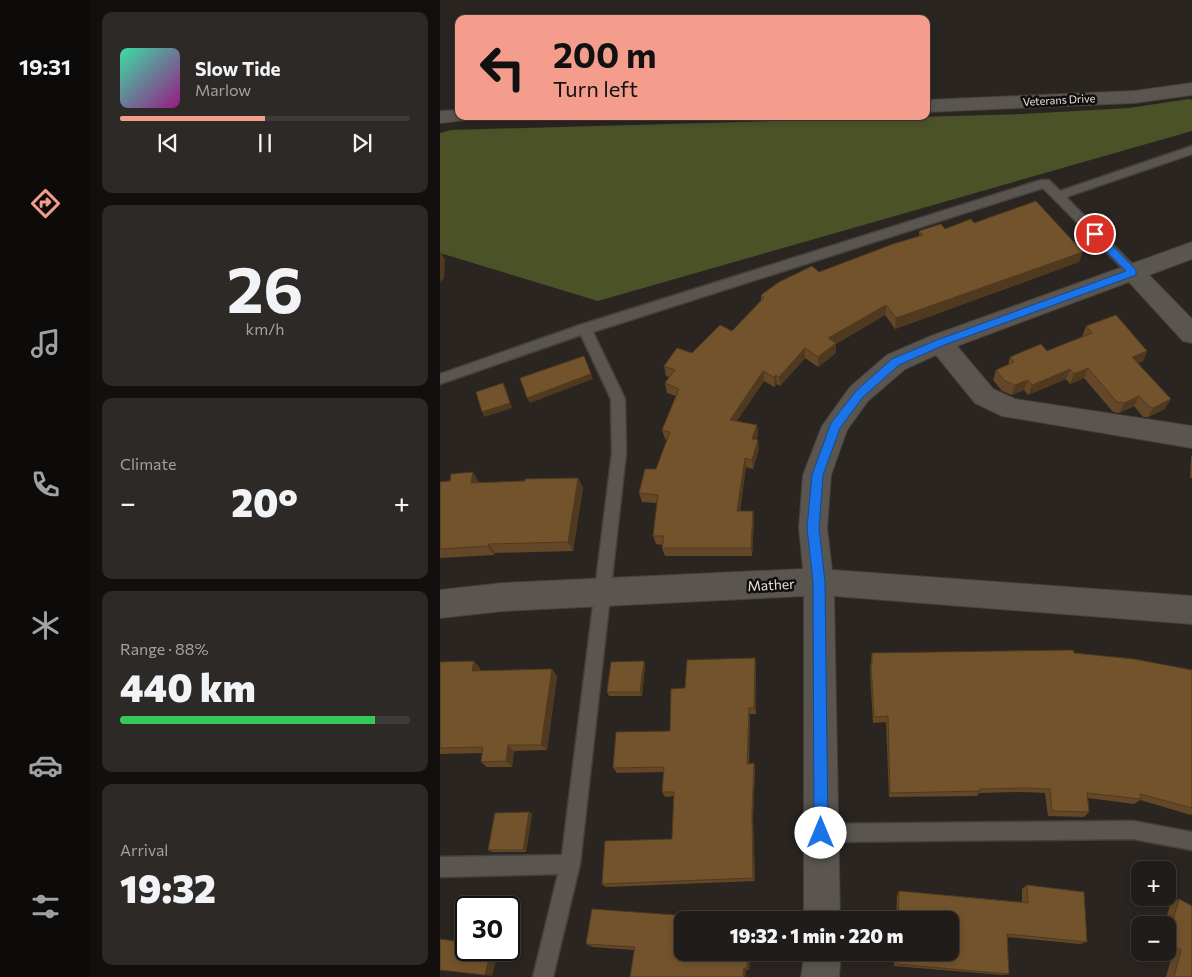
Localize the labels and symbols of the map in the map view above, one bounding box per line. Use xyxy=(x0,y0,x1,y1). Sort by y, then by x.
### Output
street label: Veterans Drive xyxy=(1022,91,1096,108)
pin xyxy=(1074,213,1116,255)
street label: Mather xyxy=(747,575,795,594)
position arrow xyxy=(794,806,846,858)
speed limit sign: 30 xyxy=(455,896,520,961)

